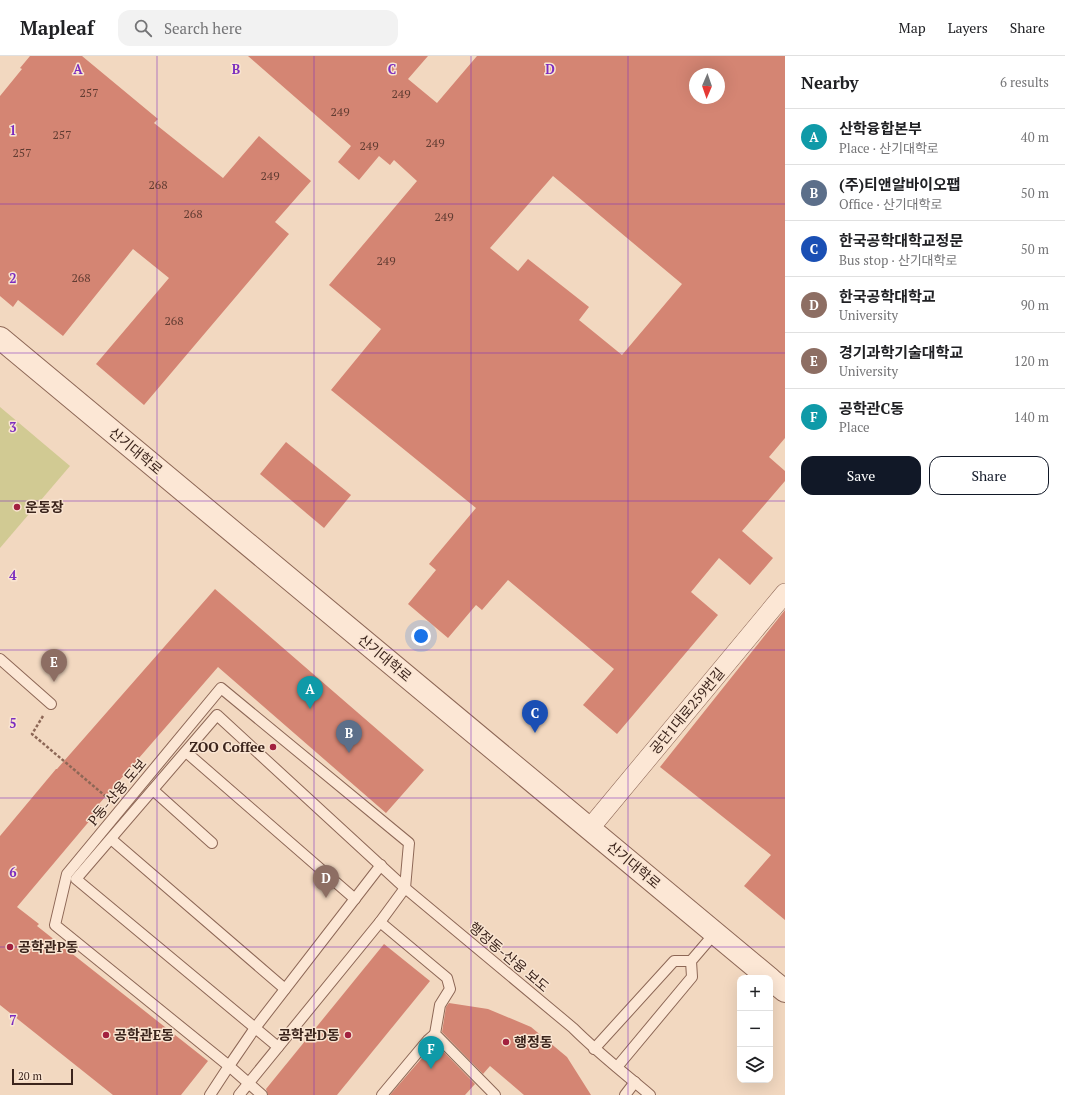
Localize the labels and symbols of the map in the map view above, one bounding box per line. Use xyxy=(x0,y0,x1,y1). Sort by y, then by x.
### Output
text: A xyxy=(73,60,83,78)
text: B xyxy=(232,60,240,78)
text: C xyxy=(388,60,396,78)
text: D xyxy=(545,60,555,78)
north arrow xyxy=(689,68,725,104)
house number: 257 xyxy=(79,85,99,100)
house number: 249 xyxy=(391,86,411,101)
house number: 249 xyxy=(330,104,350,119)
text: 1 xyxy=(9,121,17,139)
house number: 257 xyxy=(52,127,72,142)
house number: 249 xyxy=(425,135,445,150)
house number: 249 xyxy=(359,138,379,153)
house number: 257 xyxy=(12,145,32,160)
house number: 249 xyxy=(260,168,280,183)
house number: 268 xyxy=(148,177,168,192)
house number: 268 xyxy=(183,206,203,221)
house number: 249 xyxy=(434,209,454,224)
house number: 249 xyxy=(376,253,396,268)
text: 2 xyxy=(9,269,17,287)
house number: 268 xyxy=(71,270,91,285)
house number: 268 xyxy=(164,313,184,328)
text: 3 xyxy=(9,418,17,436)
street label: 산기대학로 xyxy=(106,423,167,479)
place label: 운동장 xyxy=(25,497,64,516)
marker: 운동장 xyxy=(12,502,22,512)
text: 4 xyxy=(9,566,17,584)
your location xyxy=(411,626,431,646)
street label: 산기대학로 xyxy=(355,630,416,686)
pin: E xyxy=(41,649,67,682)
street label: 공단1대로259번길 xyxy=(645,664,728,758)
pin: A xyxy=(297,676,323,709)
pin: C xyxy=(522,700,548,733)
text: 5 xyxy=(9,714,17,732)
pin: B xyxy=(336,720,362,753)
place label: ZOO Coffee xyxy=(189,737,265,756)
marker: ZOO Coffee xyxy=(268,742,278,752)
street label: P동-산융 도보 xyxy=(83,754,150,829)
street label: 산기대학로 xyxy=(604,837,665,893)
text: 6 xyxy=(9,863,17,881)
pin: D xyxy=(313,865,339,898)
street label: 행정동-산융 보도 xyxy=(465,917,554,996)
place label: 공학관P동 xyxy=(18,937,79,956)
marker: 공학관P동 xyxy=(5,942,15,952)
text: 7 xyxy=(9,1011,17,1029)
place label: 공학관E동 xyxy=(114,1025,174,1044)
place label: 공학관D동 xyxy=(278,1025,340,1044)
marker: 공학관E동 xyxy=(101,1030,111,1040)
marker: 공학관D동 xyxy=(343,1030,353,1040)
place label: 행정동 xyxy=(514,1032,553,1051)
pin: F xyxy=(418,1036,444,1069)
marker: 행정동 xyxy=(501,1037,511,1047)
scale bar xyxy=(12,1067,73,1086)

